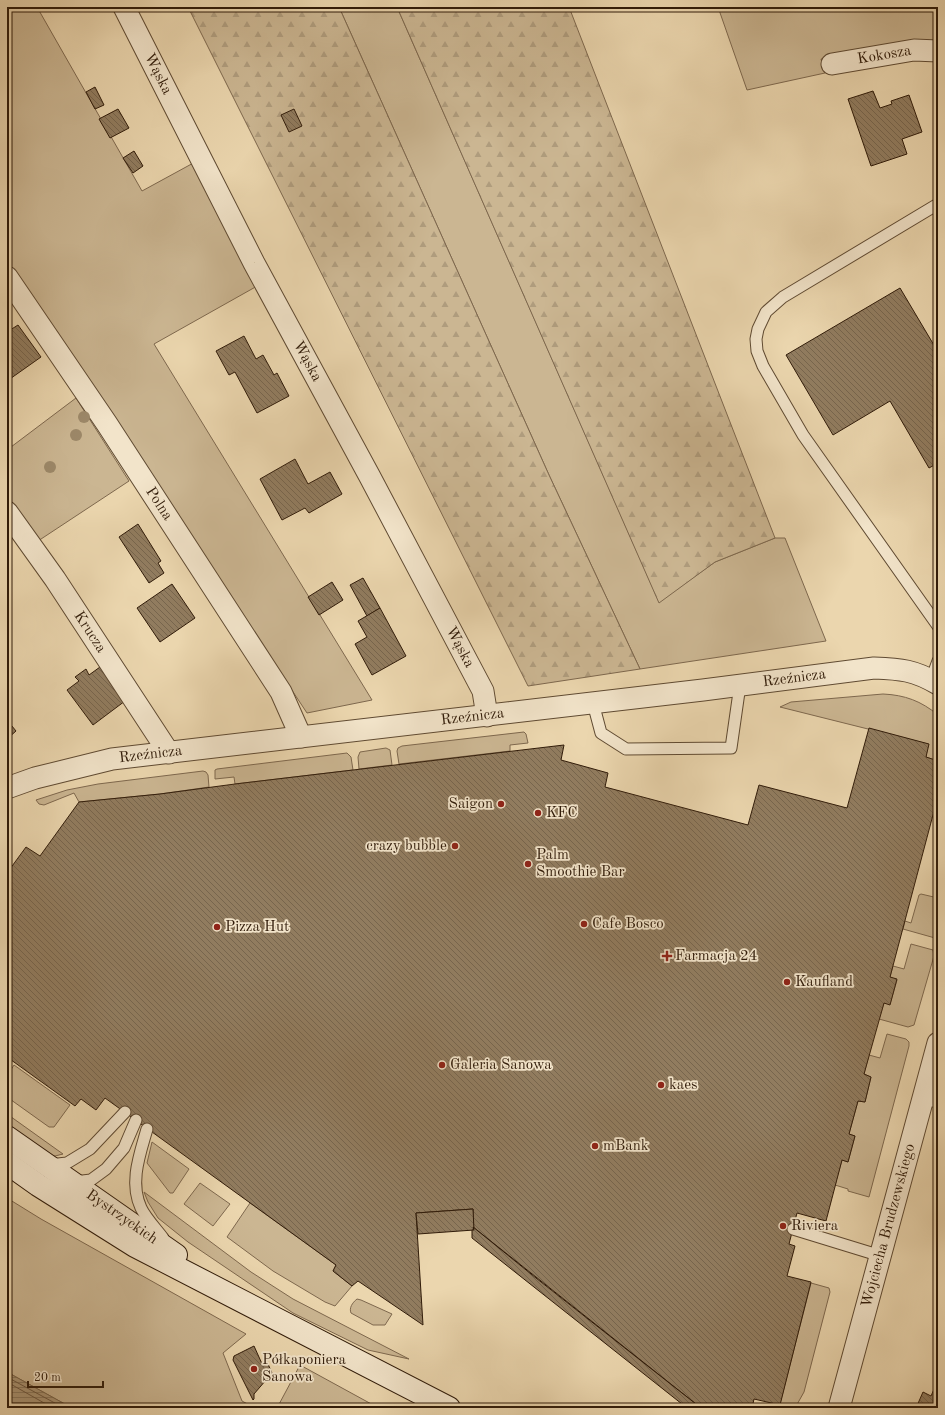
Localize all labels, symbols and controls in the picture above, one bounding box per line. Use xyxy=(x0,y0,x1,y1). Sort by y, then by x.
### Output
street label: Kokosza xyxy=(856,43,913,67)
street label: Wąska xyxy=(141,51,175,97)
street label: Wąska xyxy=(290,338,325,385)
street label: Polna xyxy=(143,484,175,524)
street label: Krucza xyxy=(71,609,109,656)
street label: Wąska xyxy=(443,624,477,671)
street label: Rzeźnicza xyxy=(762,667,827,690)
street label: Rzeźnicza xyxy=(440,706,506,728)
street label: Rzeźnicza xyxy=(118,743,184,766)
place label: Saigon xyxy=(449,797,493,812)
marker: Saigon xyxy=(496,799,506,809)
place label: KFC xyxy=(546,806,578,821)
marker: KFC xyxy=(533,808,543,818)
place label: crazy bubble xyxy=(366,839,447,854)
marker: crazy bubble xyxy=(450,841,460,851)
place label: Palm Smoothie Bar xyxy=(536,848,625,880)
marker: Palm Smoothie Bar xyxy=(523,859,533,869)
place label: Cafe Bosco xyxy=(592,917,664,932)
marker: Cafe Bosco xyxy=(579,919,589,929)
place label: Pizza Hut xyxy=(225,920,289,935)
marker: Pizza Hut xyxy=(212,922,222,932)
place label: Farmacja 24 xyxy=(675,949,757,964)
marker: Farmacja 24 xyxy=(662,951,672,961)
place label: Kaufland xyxy=(795,975,853,990)
marker: Kaufland xyxy=(782,977,792,987)
place label: Galeria Sanowa xyxy=(450,1058,552,1073)
marker: Galeria Sanowa xyxy=(437,1060,447,1070)
place label: kaes xyxy=(669,1078,698,1093)
marker: kaes xyxy=(656,1080,666,1090)
place label: mBank xyxy=(603,1139,649,1154)
marker: mBank xyxy=(590,1141,600,1151)
street label: Wojciecha Brudzewskiego xyxy=(859,1142,918,1309)
street label: Bystrzyckich xyxy=(83,1187,160,1247)
place label: Riviera xyxy=(791,1219,839,1234)
marker: Riviera xyxy=(778,1221,788,1231)
place label: Półkaponiera Sanowa xyxy=(262,1353,347,1385)
scale bar xyxy=(28,1363,103,1389)
marker: Półkaponiera Sanowa xyxy=(249,1364,259,1374)
text: 20 m xyxy=(34,1372,61,1384)

